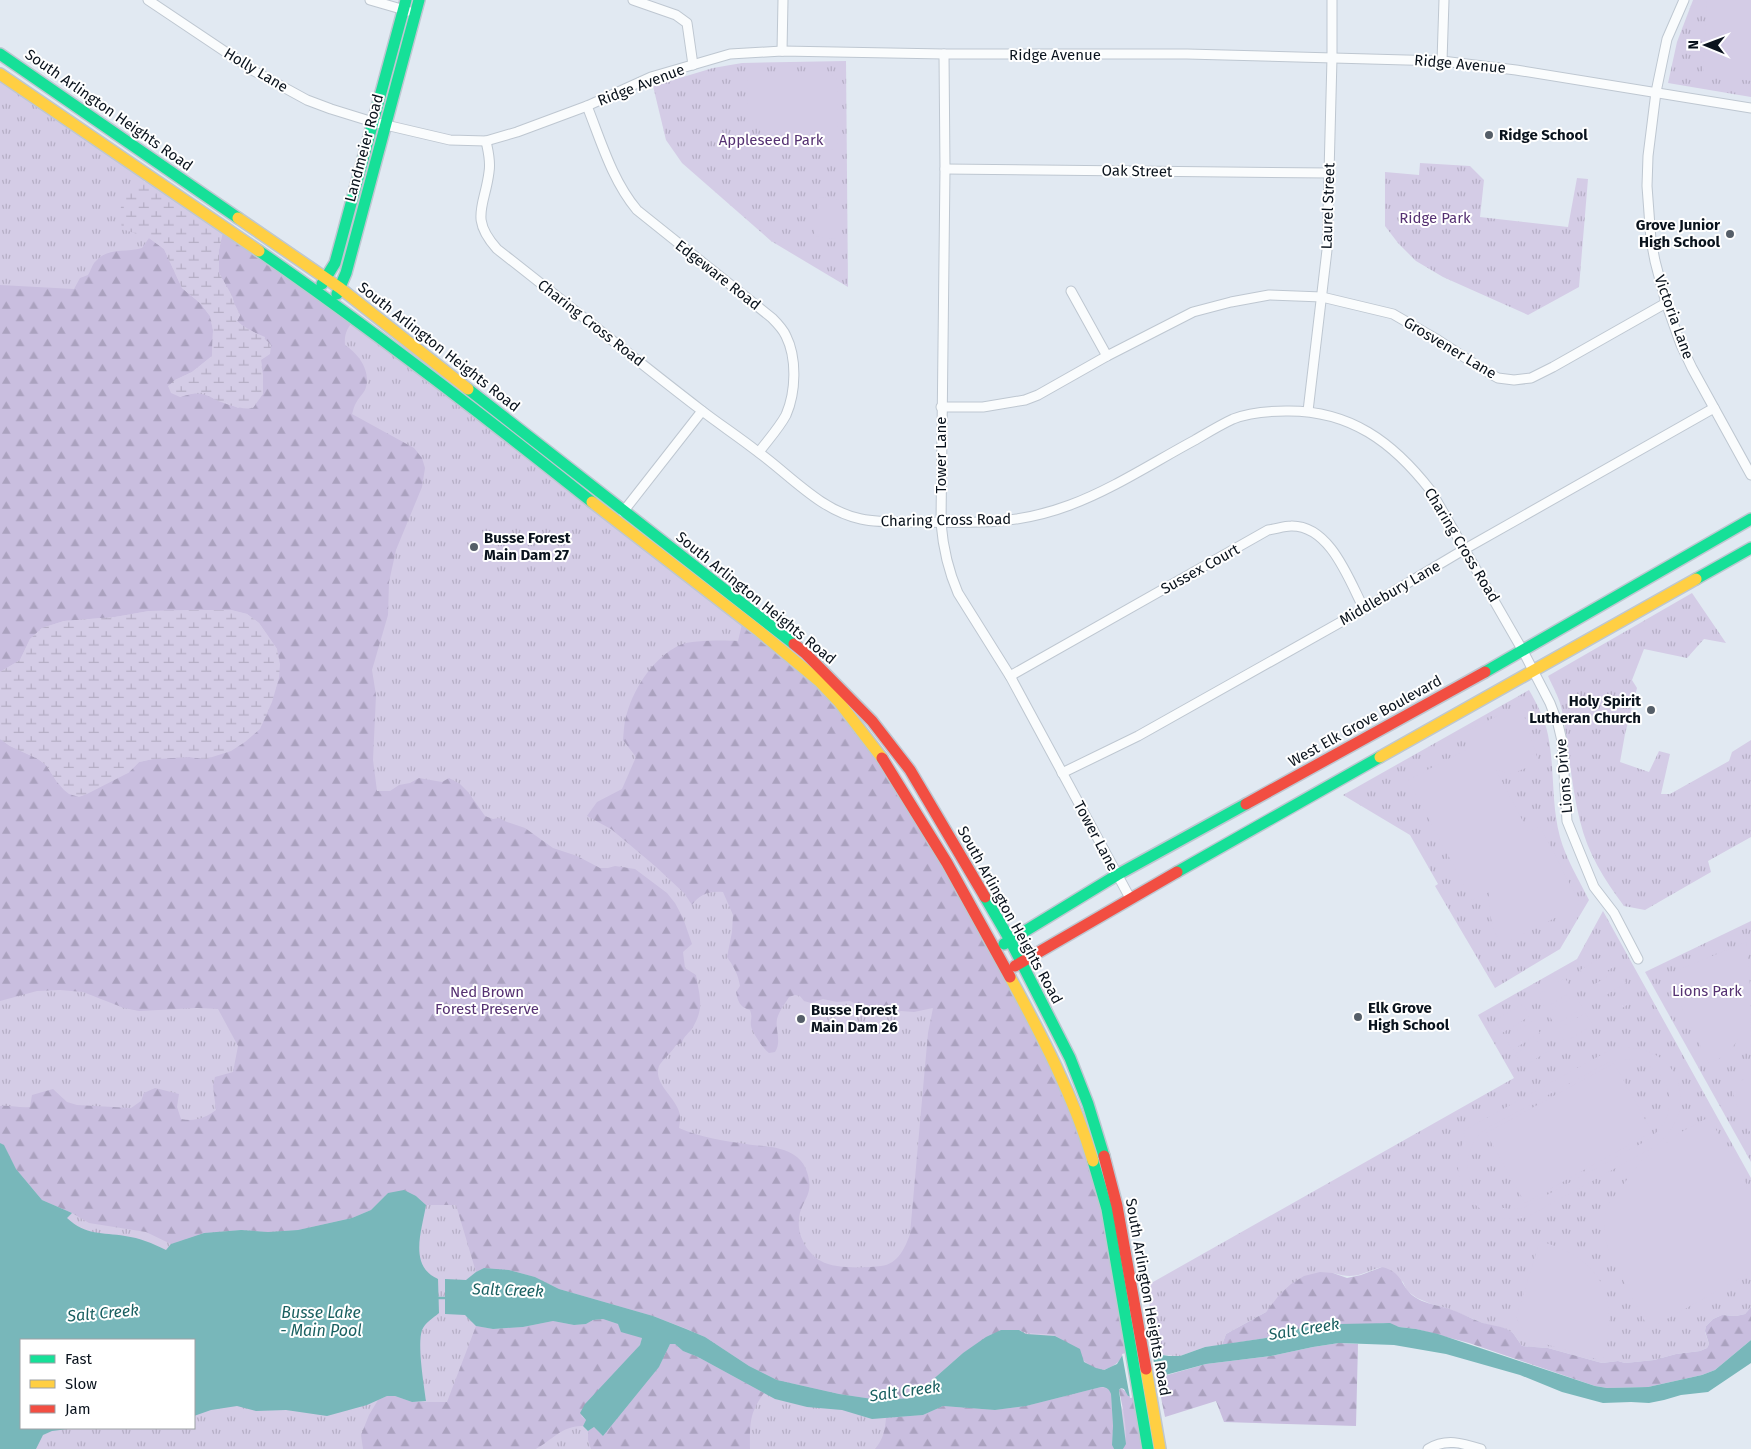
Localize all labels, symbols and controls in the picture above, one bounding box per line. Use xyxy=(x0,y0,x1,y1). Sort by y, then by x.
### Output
north arrow xyxy=(1681,20,1731,70)
text: N xyxy=(1685,40,1702,50)
street label: Holly Lane xyxy=(221,44,291,96)
street label: South Arlington Heights Road xyxy=(22,45,196,175)
street label: Ridge Avenue xyxy=(1009,46,1101,64)
street label: Ridge Avenue xyxy=(1413,51,1507,77)
street label: Ridge Avenue xyxy=(595,60,687,110)
street label: Landmeier Road xyxy=(341,92,387,204)
place label: Ridge School xyxy=(1499,126,1588,144)
marker: Ridge School xyxy=(1483,129,1495,141)
park label: Appleseed Park xyxy=(719,131,824,149)
street label: Oak Street xyxy=(1101,161,1173,181)
street label: Laurel Street xyxy=(1317,162,1339,250)
park label: Ridge Park xyxy=(1399,209,1471,227)
place label: Grove Junior High School xyxy=(1636,216,1721,251)
marker: Grove Junior High School xyxy=(1724,228,1736,240)
street label: Edgeware Road xyxy=(672,236,764,314)
street label: Victoria Lane xyxy=(1650,272,1698,362)
street label: Charing Cross Road xyxy=(534,276,648,370)
street label: South Arlington Heights Road xyxy=(355,278,523,416)
street label: Grosvener Lane xyxy=(1400,313,1500,383)
street label: Tower Lane xyxy=(932,417,950,493)
street label: Charing Cross Road xyxy=(1421,484,1503,606)
street label: Charing Cross Road xyxy=(881,510,1011,530)
street label: South Arlington Heights Road xyxy=(672,528,840,668)
place label: Busse Forest Main Dam 27 xyxy=(484,529,571,564)
street label: Sussex Court xyxy=(1158,540,1243,598)
marker: Busse Forest Main Dam 27 xyxy=(468,541,480,553)
street label: Middlebury Lane xyxy=(1336,557,1444,629)
street label: West Elk Grove Boulevard xyxy=(1285,671,1445,771)
place label: Holy Spirit Lutheran Church xyxy=(1529,692,1641,727)
marker: Holy Spirit Lutheran Church xyxy=(1645,704,1657,716)
street label: Lions Drive xyxy=(1552,738,1576,814)
street label: Tower Lane xyxy=(1070,798,1122,874)
street label: South Arlington Heights Road xyxy=(954,823,1066,1007)
park label: Lions Park xyxy=(1672,982,1742,1000)
park label: Ned Brown Forest Preserve xyxy=(435,983,539,1018)
place label: Elk Grove High School xyxy=(1368,999,1450,1034)
place label: Busse Forest Main Dam 26 xyxy=(811,1001,898,1036)
marker: Elk Grove High School xyxy=(1352,1011,1364,1023)
marker: Busse Forest Main Dam 26 xyxy=(795,1013,807,1025)
street label: South Arlington Heights Road xyxy=(1122,1197,1174,1397)
water label: Salt Creek xyxy=(471,1279,544,1301)
water label: Salt Creek xyxy=(66,1300,140,1326)
water label: Busse Lake - Main Pool xyxy=(280,1303,362,1340)
water label: Salt Creek xyxy=(1266,1314,1341,1344)
legend xyxy=(20,1339,195,1429)
text: Fast xyxy=(65,1350,92,1368)
text: Slow xyxy=(65,1375,97,1393)
water label: Salt Creek xyxy=(867,1377,942,1406)
text: Jam xyxy=(65,1400,91,1418)

